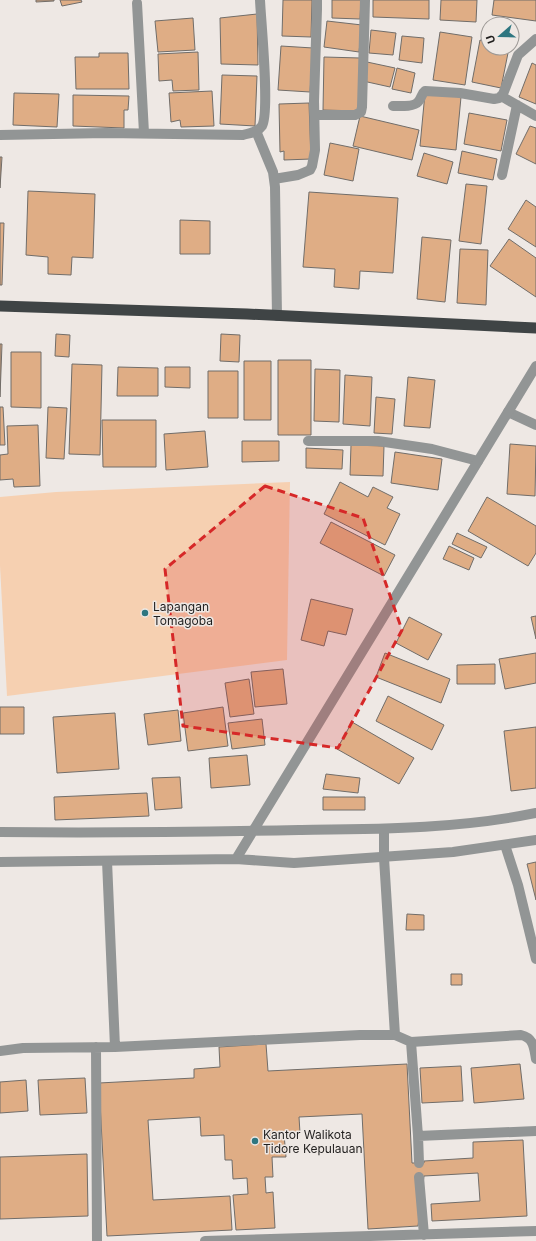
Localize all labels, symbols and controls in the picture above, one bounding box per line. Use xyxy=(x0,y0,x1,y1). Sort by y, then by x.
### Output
north arrow xyxy=(480,16,520,56)
text: U xyxy=(483,33,499,46)
place label: Lapangan Tomagoba xyxy=(153,599,213,628)
marker: Lapangan Tomagoba xyxy=(140,608,150,618)
place label: Kantor Walikota Tidore Kepulauan xyxy=(263,1127,362,1156)
marker: Kantor Walikota Tidore Kepulauan xyxy=(250,1136,260,1146)

